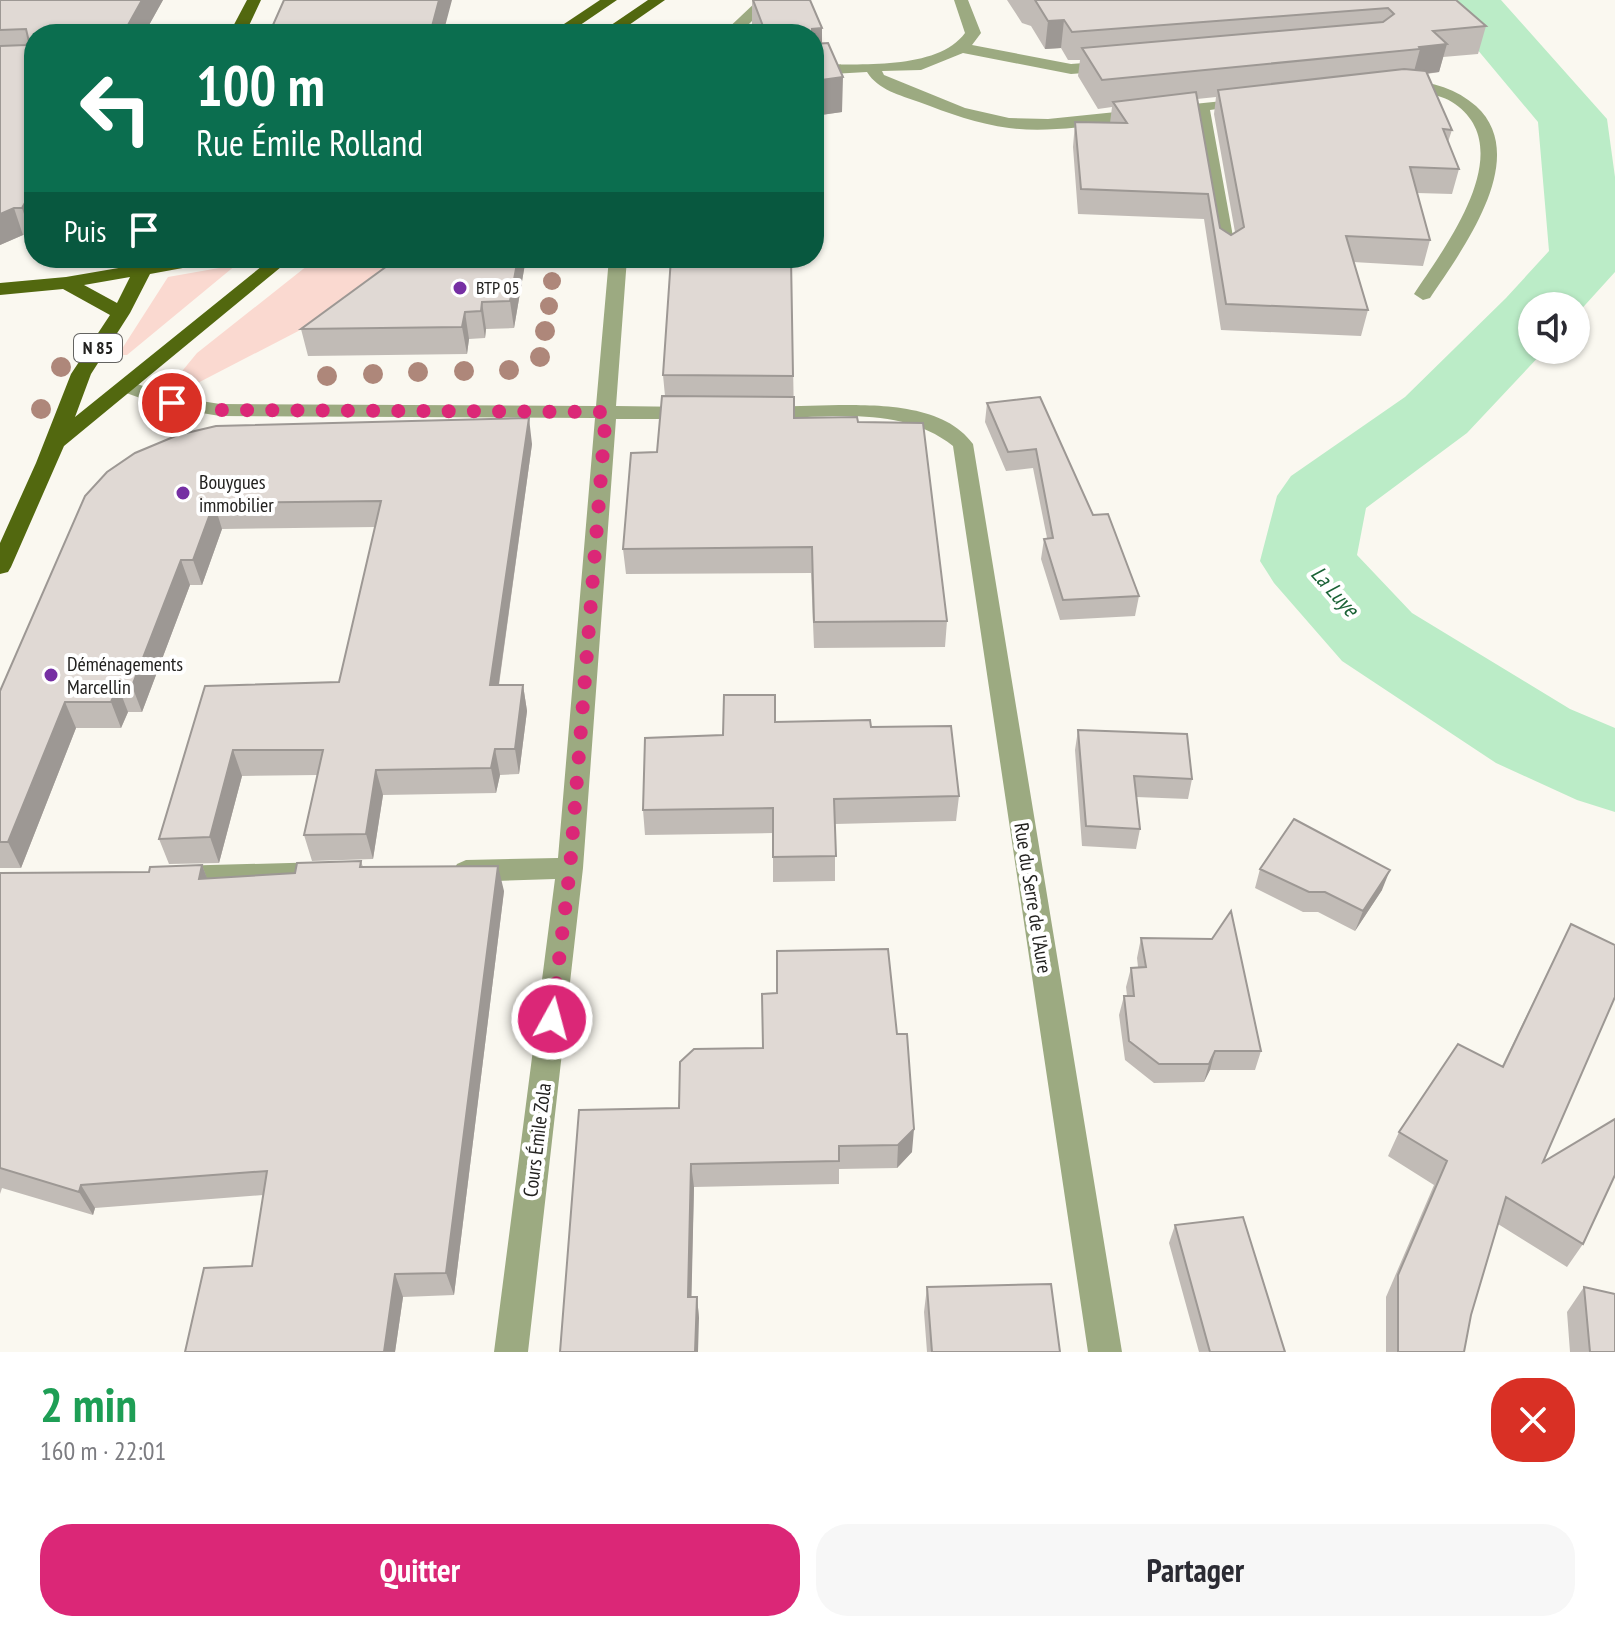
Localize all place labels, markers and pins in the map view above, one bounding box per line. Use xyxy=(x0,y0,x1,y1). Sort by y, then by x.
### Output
place label: BTP 05 xyxy=(476,276,520,299)
marker: BTP 05 xyxy=(451,279,469,297)
pin xyxy=(138,369,206,437)
place label: Bouygues immobilier xyxy=(199,469,274,518)
marker: Bouygues immobilier xyxy=(174,484,192,502)
place label: Déménagements Marcellin xyxy=(67,651,183,700)
marker: Déménagements Marcellin xyxy=(42,666,60,684)

